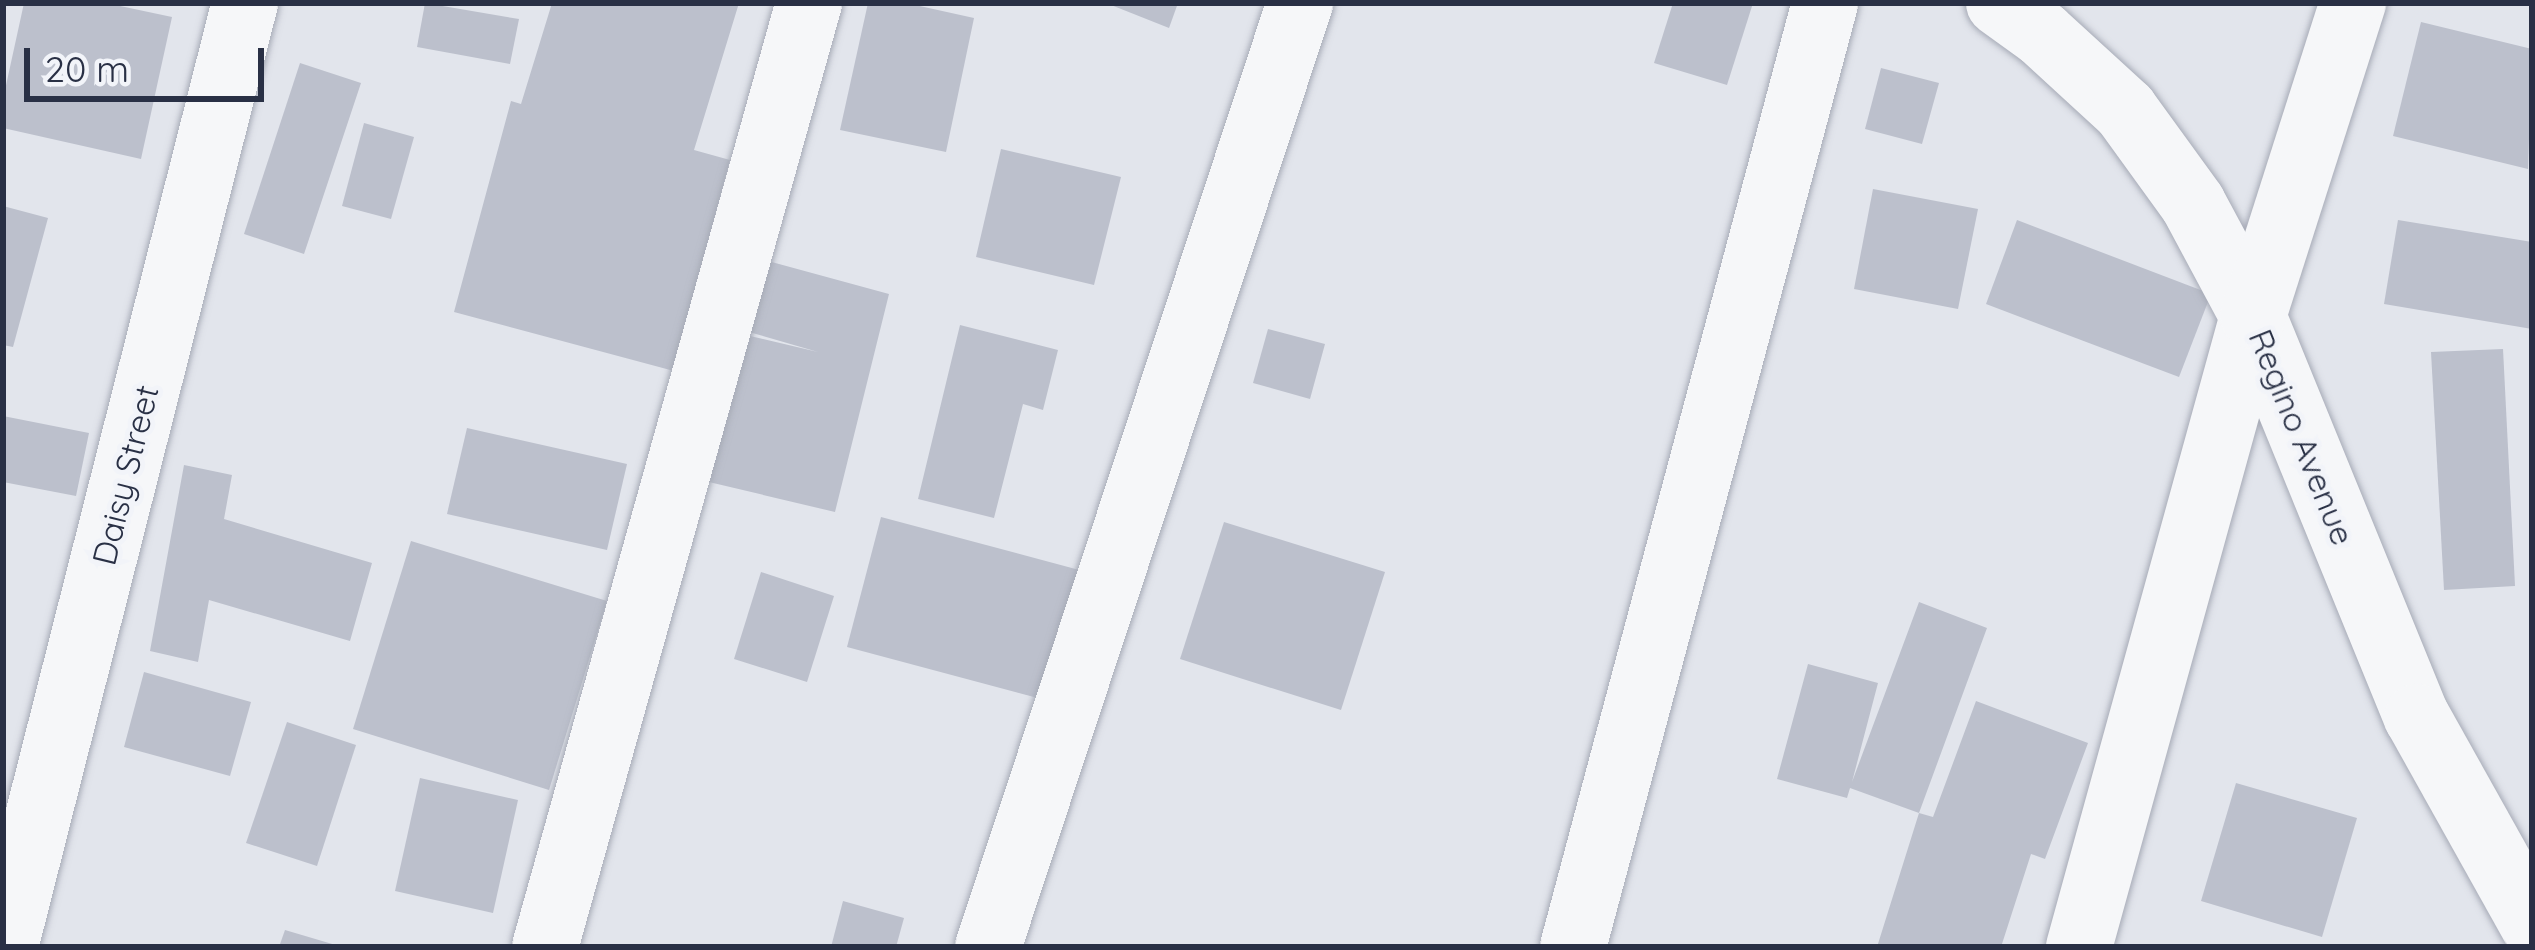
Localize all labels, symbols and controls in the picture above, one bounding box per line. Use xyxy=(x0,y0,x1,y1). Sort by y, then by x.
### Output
scale bar xyxy=(30,24,270,98)
text: 20 m xyxy=(45,46,129,91)
street label: Regino Avenue xyxy=(2241,323,2363,551)
street label: Daisy Street xyxy=(84,381,166,569)

